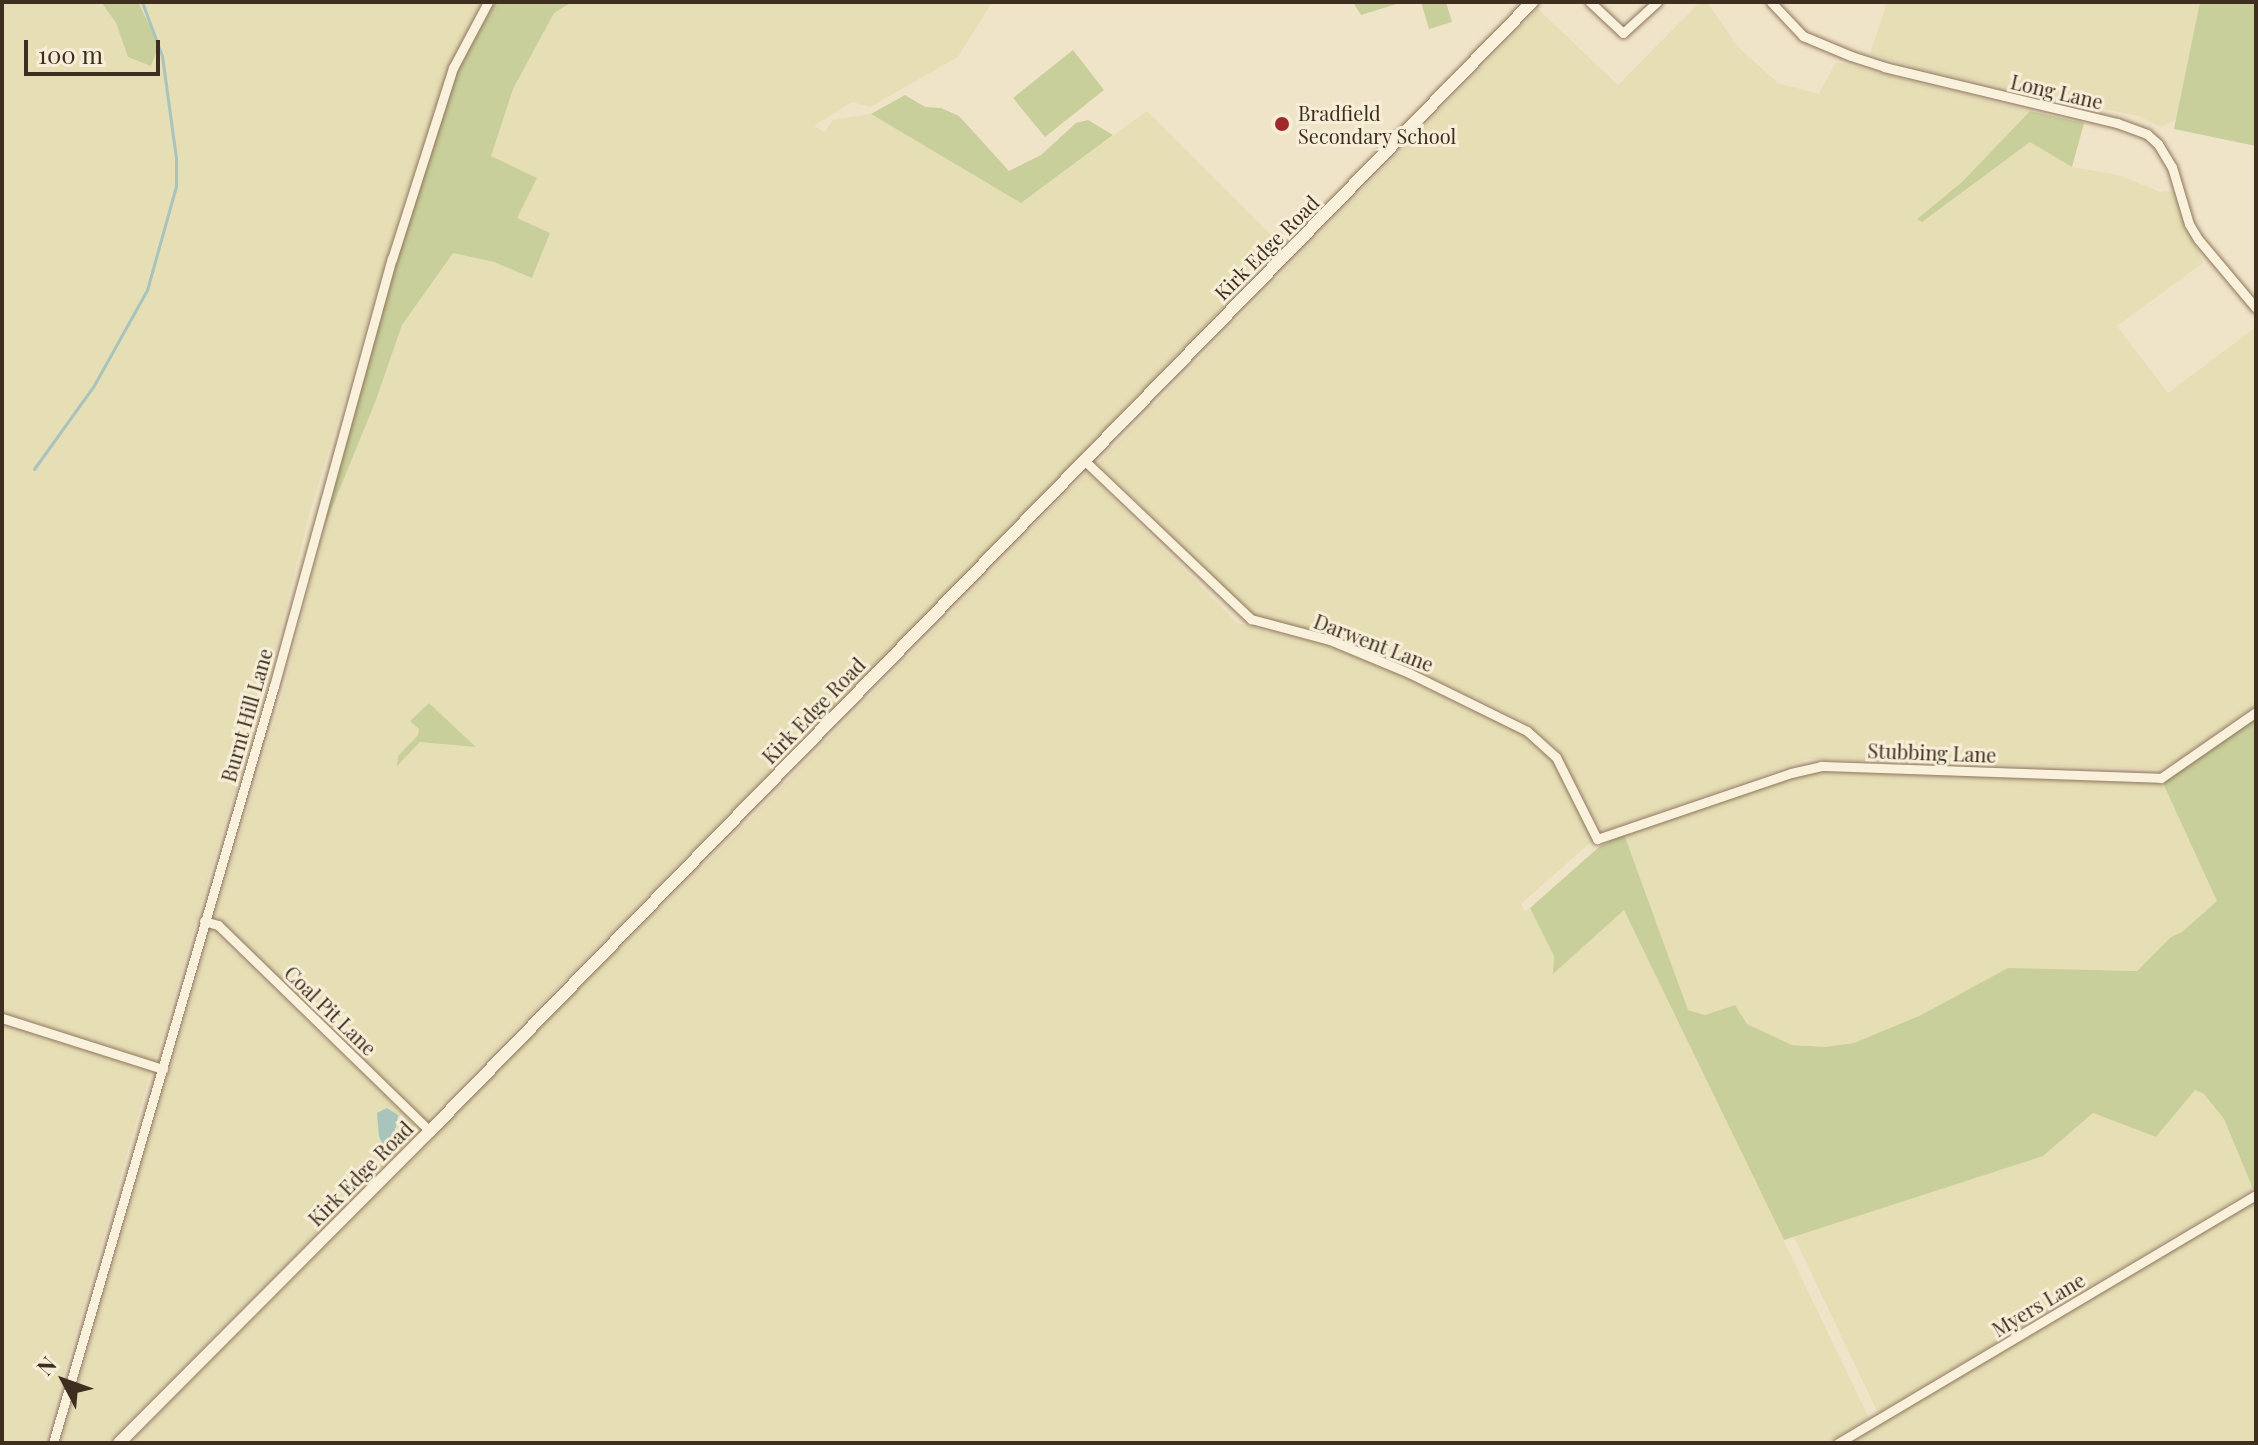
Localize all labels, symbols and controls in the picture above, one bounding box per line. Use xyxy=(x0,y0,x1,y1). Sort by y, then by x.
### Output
scale bar xyxy=(28,24,164,74)
text: 100 m xyxy=(38,38,103,70)
street label: Long Lane xyxy=(2009,69,2105,113)
place label: Bradfield Secondary School xyxy=(1298,100,1457,147)
marker: Bradfield Secondary School xyxy=(1273,115,1291,133)
street label: Kirk Edge Road xyxy=(1209,190,1323,304)
street label: Darwent Lane xyxy=(1311,608,1437,676)
street label: Burnt Hill Lane xyxy=(215,645,277,785)
street label: Kirk Edge Road xyxy=(756,652,870,768)
street label: Stubbing Lane xyxy=(1867,738,1997,766)
street label: Coal Pit Lane xyxy=(280,960,382,1060)
street label: Kirk Edge Road xyxy=(303,1116,417,1230)
street label: Myers Lane xyxy=(1987,1267,2089,1341)
north arrow xyxy=(24,1341,104,1421)
text: N xyxy=(29,1349,62,1381)

